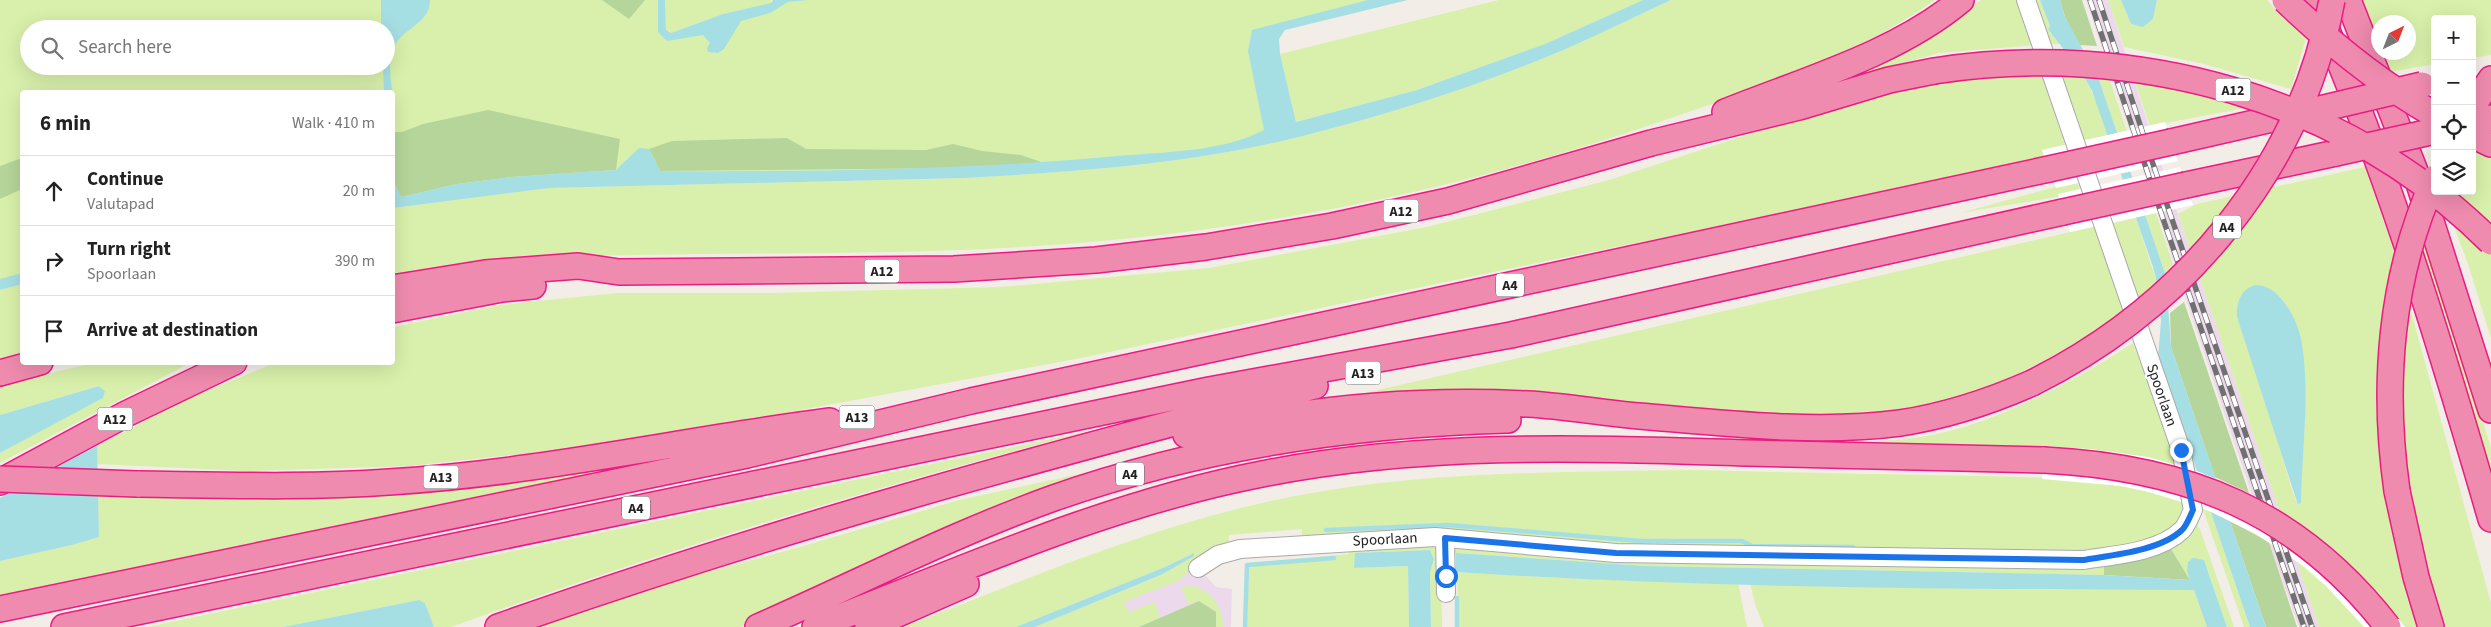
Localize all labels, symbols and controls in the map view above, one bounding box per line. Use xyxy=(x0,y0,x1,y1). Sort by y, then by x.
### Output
north arrow xyxy=(2371,15,2416,60)
map controls xyxy=(2431,15,2476,195)
button: + xyxy=(2431,15,2476,60)
search box xyxy=(20,20,395,75)
icon: search xyxy=(38,34,66,62)
text: Search here xyxy=(78,34,172,61)
button: − xyxy=(2431,60,2476,105)
road number: A12 xyxy=(2216,78,2250,102)
button: locate xyxy=(2431,105,2476,150)
text: 6 min xyxy=(40,108,91,138)
text: Walk · 410 m xyxy=(292,112,375,134)
button: layers xyxy=(2431,150,2476,195)
text: Continue xyxy=(87,166,164,193)
icon: ahead xyxy=(40,177,68,205)
text: 20 m xyxy=(343,180,375,202)
text: Valutapad xyxy=(87,193,154,215)
road number: A12 xyxy=(1384,200,1418,222)
road number: A4 xyxy=(2213,216,2241,238)
text: Turn right xyxy=(87,236,171,263)
icon: right xyxy=(40,247,68,275)
text: 390 m xyxy=(335,250,375,272)
road number: A12 xyxy=(864,260,900,282)
text: Spoorlaan xyxy=(87,263,156,285)
road number: A4 xyxy=(1496,274,1524,296)
icon: arrive xyxy=(40,317,68,345)
text: Arrive at destination xyxy=(87,317,258,344)
street label: Spoorlaan xyxy=(2141,361,2182,429)
road number: A13 xyxy=(1346,362,1380,384)
road number: A13 xyxy=(840,406,874,428)
road number: A12 xyxy=(98,408,132,430)
route end xyxy=(2170,439,2193,462)
road number: A4 xyxy=(1116,462,1144,486)
road number: A13 xyxy=(424,466,458,488)
road number: A4 xyxy=(622,496,650,520)
street label: Spoorlaan xyxy=(1352,527,1418,552)
route start xyxy=(1435,565,1458,588)

